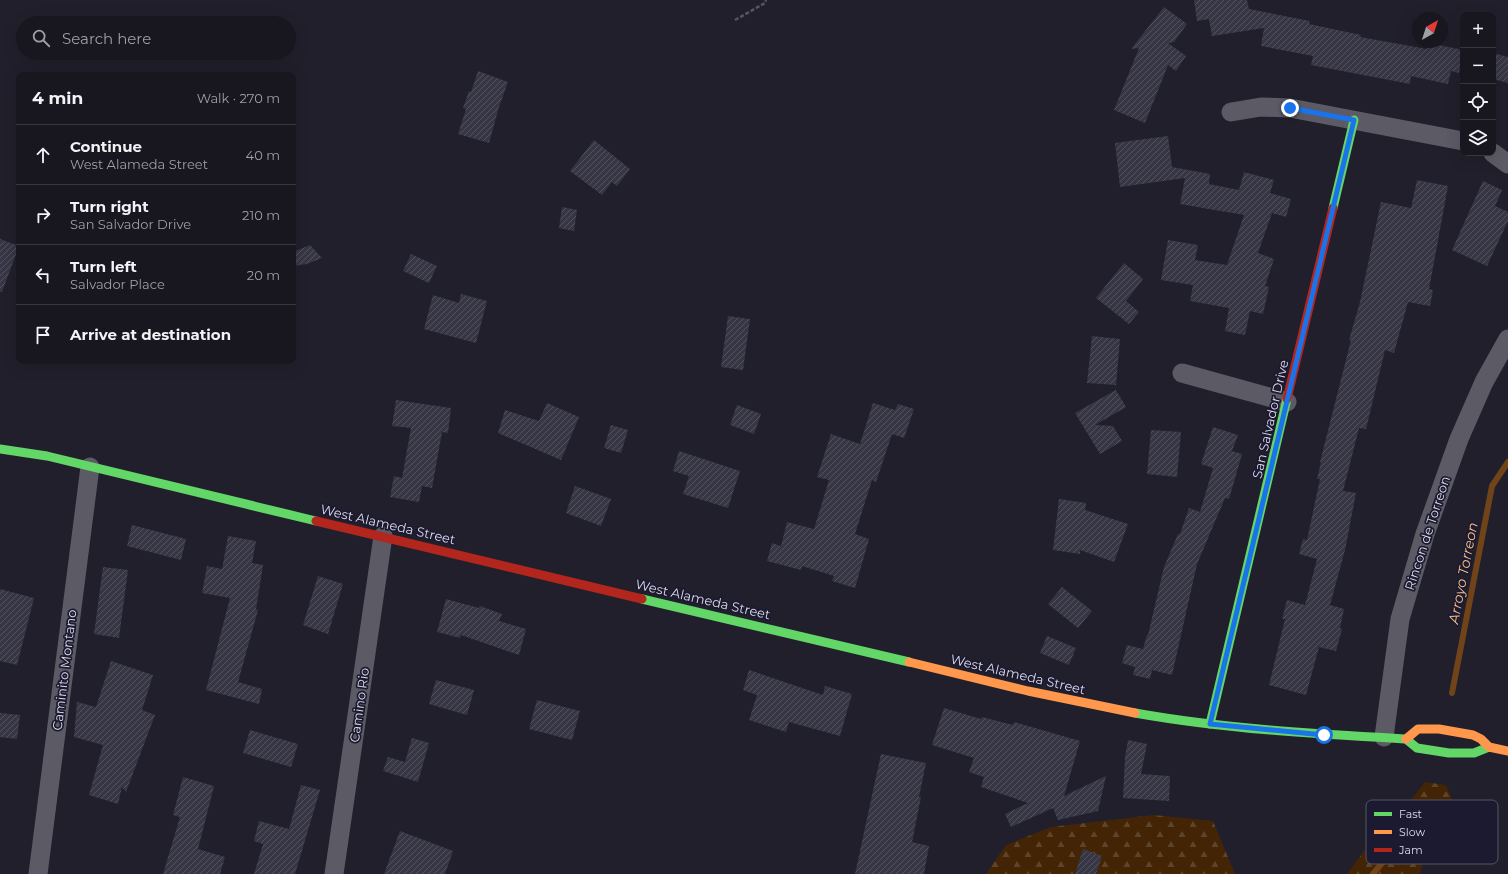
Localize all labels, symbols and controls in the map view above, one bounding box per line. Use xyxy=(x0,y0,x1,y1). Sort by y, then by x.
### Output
north arrow xyxy=(1412,12,1448,48)
map controls xyxy=(1460,12,1496,156)
button: + xyxy=(1460,12,1496,48)
search box xyxy=(16,16,296,60)
icon: search xyxy=(30,27,52,49)
text: Search here xyxy=(62,29,151,48)
button: − xyxy=(1460,48,1496,84)
button: locate xyxy=(1460,84,1496,120)
text: 4 min xyxy=(32,88,83,108)
text: Walk · 270 m xyxy=(197,90,280,106)
route end xyxy=(1281,99,1299,117)
button: layers xyxy=(1460,120,1496,156)
text: Continue xyxy=(70,137,142,156)
icon: ahead xyxy=(32,144,54,166)
text: 40 m xyxy=(246,147,280,163)
text: West Alameda Street xyxy=(70,156,208,172)
text: Turn right xyxy=(70,197,149,216)
icon: right xyxy=(32,204,54,226)
text: 210 m xyxy=(242,207,280,223)
text: San Salvador Drive xyxy=(70,216,191,232)
text: Turn left xyxy=(70,257,137,276)
icon: left xyxy=(32,264,54,286)
text: 20 m xyxy=(247,267,280,283)
text: Salvador Place xyxy=(70,276,165,292)
icon: arrive xyxy=(32,324,54,346)
text: Arrive at destination xyxy=(70,325,231,344)
street label: San Salvador Drive xyxy=(1249,358,1291,480)
street label: Rincon de Torreon xyxy=(1401,474,1453,592)
street label: West Alameda Street xyxy=(319,501,457,547)
water label: Arroyo Torreon xyxy=(1444,521,1482,626)
street label: West Alameda Street xyxy=(634,576,772,622)
street label: Caminito Montano xyxy=(49,609,79,731)
street label: West Alameda Street xyxy=(949,651,1087,697)
street label: Camino Rio xyxy=(346,667,372,743)
route start xyxy=(1315,726,1333,744)
legend xyxy=(1366,800,1498,864)
text: Fast xyxy=(1399,807,1423,821)
text: Slow xyxy=(1399,825,1425,839)
text: Jam xyxy=(1398,843,1423,857)

